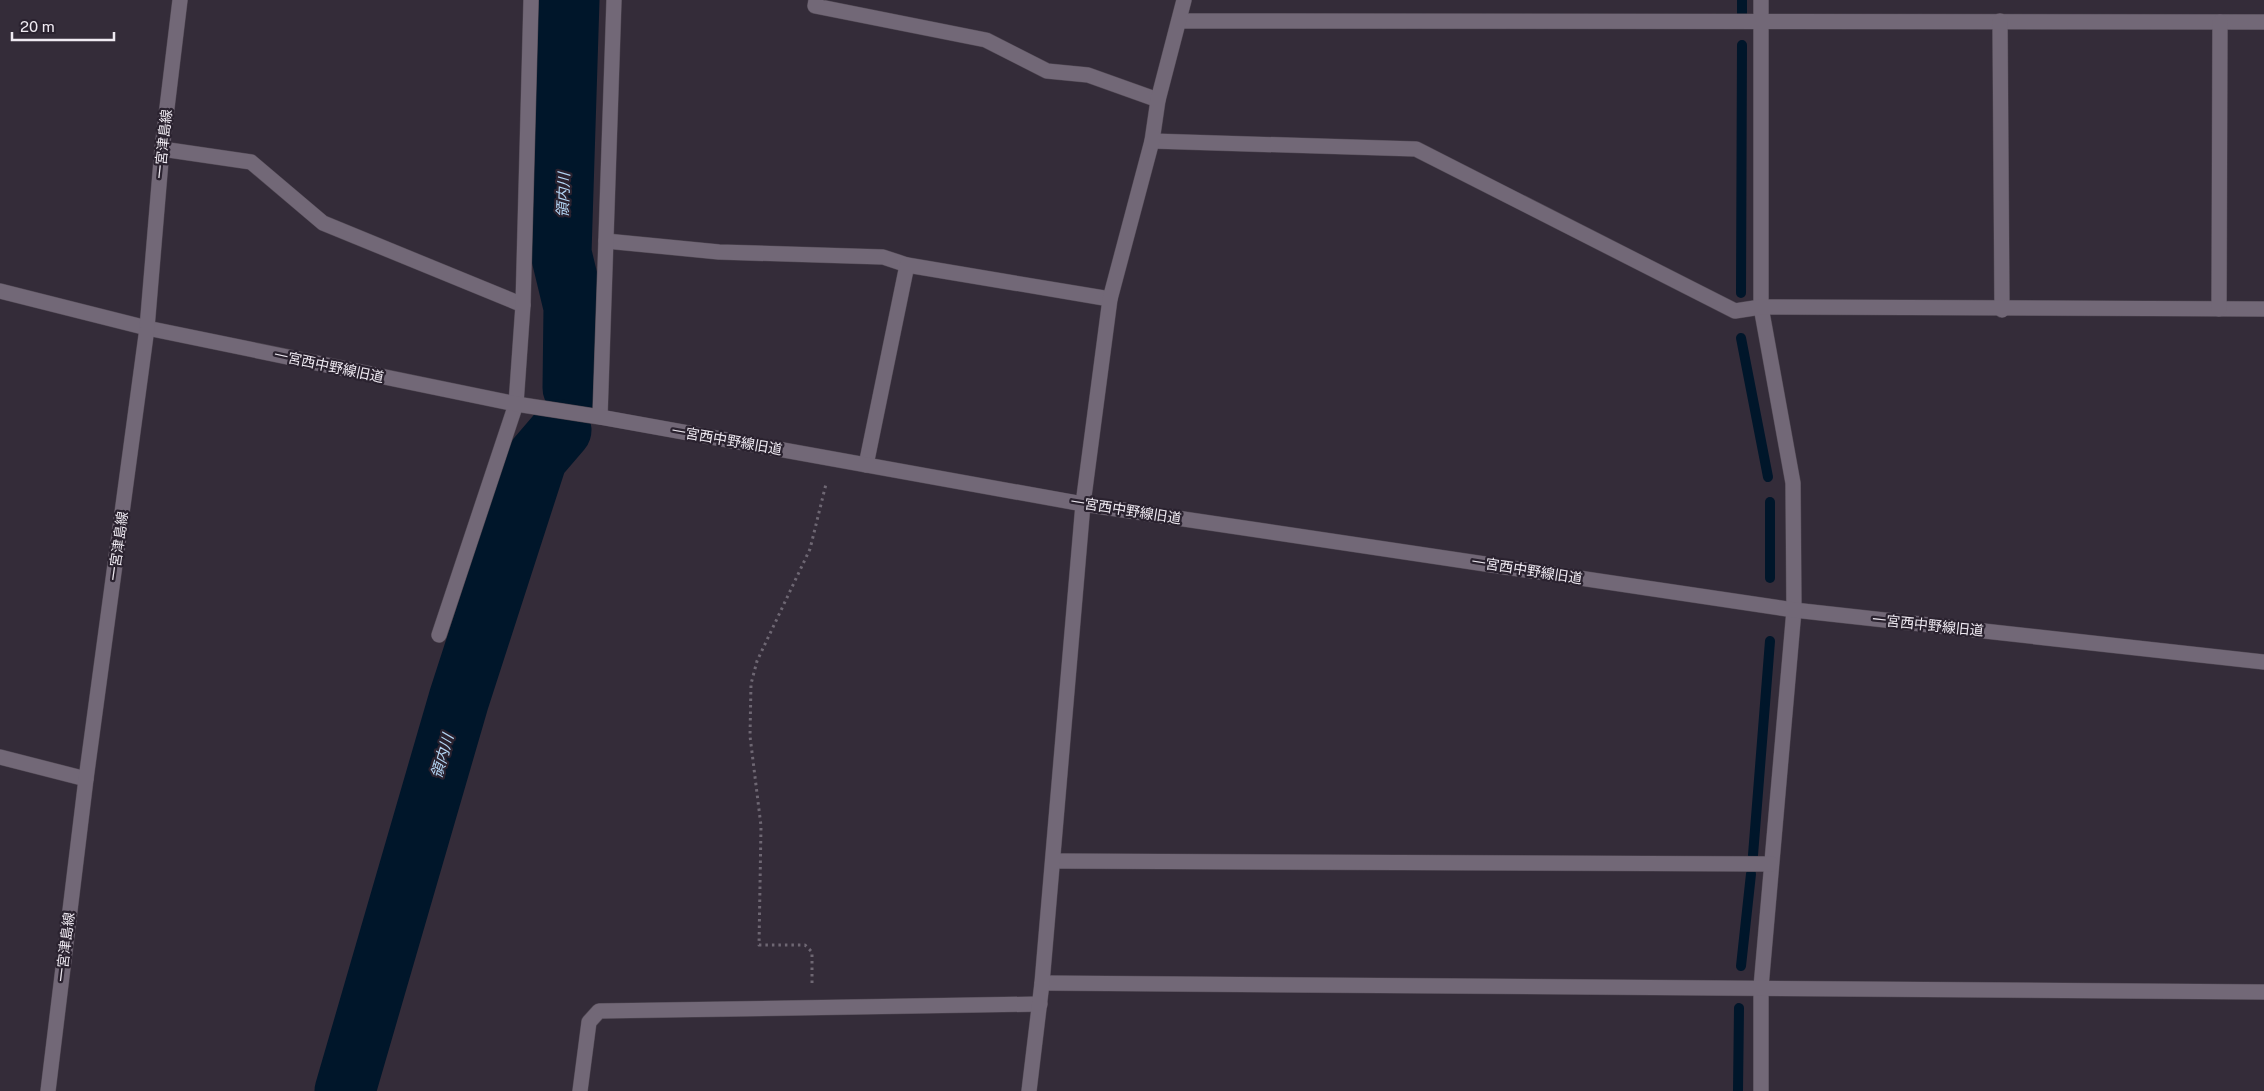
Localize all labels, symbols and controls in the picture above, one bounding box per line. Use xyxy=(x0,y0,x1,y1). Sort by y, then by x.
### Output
scale bar xyxy=(12,10,115,42)
text: 20 m xyxy=(20,18,55,35)
street label: 一宮津島線 xyxy=(151,108,175,180)
water label: 領内川 xyxy=(554,170,572,218)
street label: 一宮西中野線旧道 xyxy=(273,347,385,385)
street label: 一宮西中野線旧道 xyxy=(670,422,784,458)
street label: 一宮西中野線旧道 xyxy=(1069,493,1183,527)
street label: 一宮津島線 xyxy=(105,510,131,582)
street label: 一宮西中野線旧道 xyxy=(1470,553,1584,587)
street label: 一宮西中野線旧道 xyxy=(1871,611,1985,639)
water label: 領内川 xyxy=(428,730,457,780)
street label: 一宮津島線 xyxy=(53,911,77,983)

